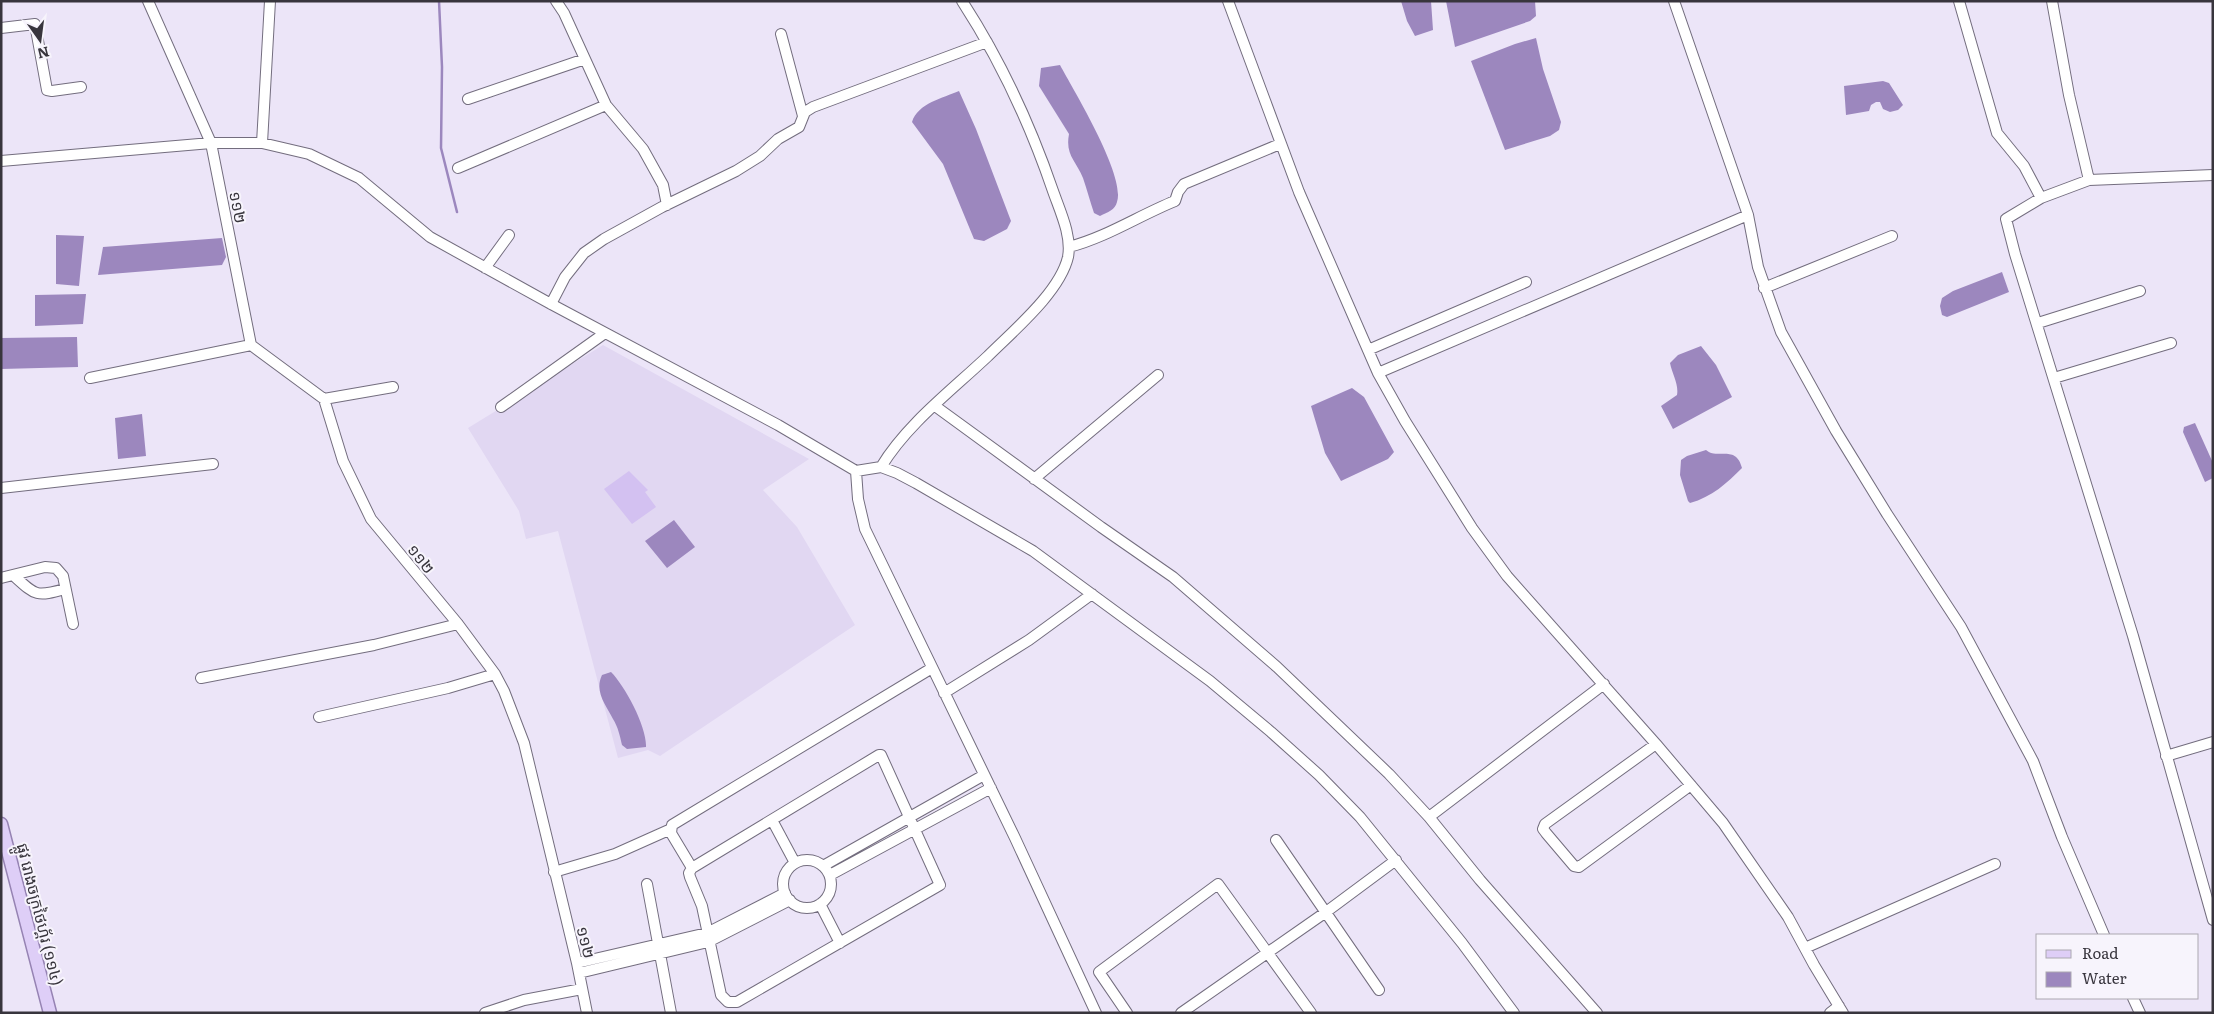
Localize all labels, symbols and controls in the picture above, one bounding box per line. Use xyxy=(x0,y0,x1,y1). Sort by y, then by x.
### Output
north arrow xyxy=(15,15,65,65)
text: N xyxy=(35,42,52,65)
street label: ១១២ xyxy=(224,189,254,225)
street label: ១១២ xyxy=(402,538,442,578)
street label: ផ្លូវ រោងចក្រថៃហ្គ័រ (១១៤) xyxy=(8,840,70,989)
street label: ១១២ xyxy=(571,923,603,961)
legend xyxy=(2036,934,2199,999)
text: Road xyxy=(2082,941,2118,964)
text: Water xyxy=(2082,966,2127,989)

